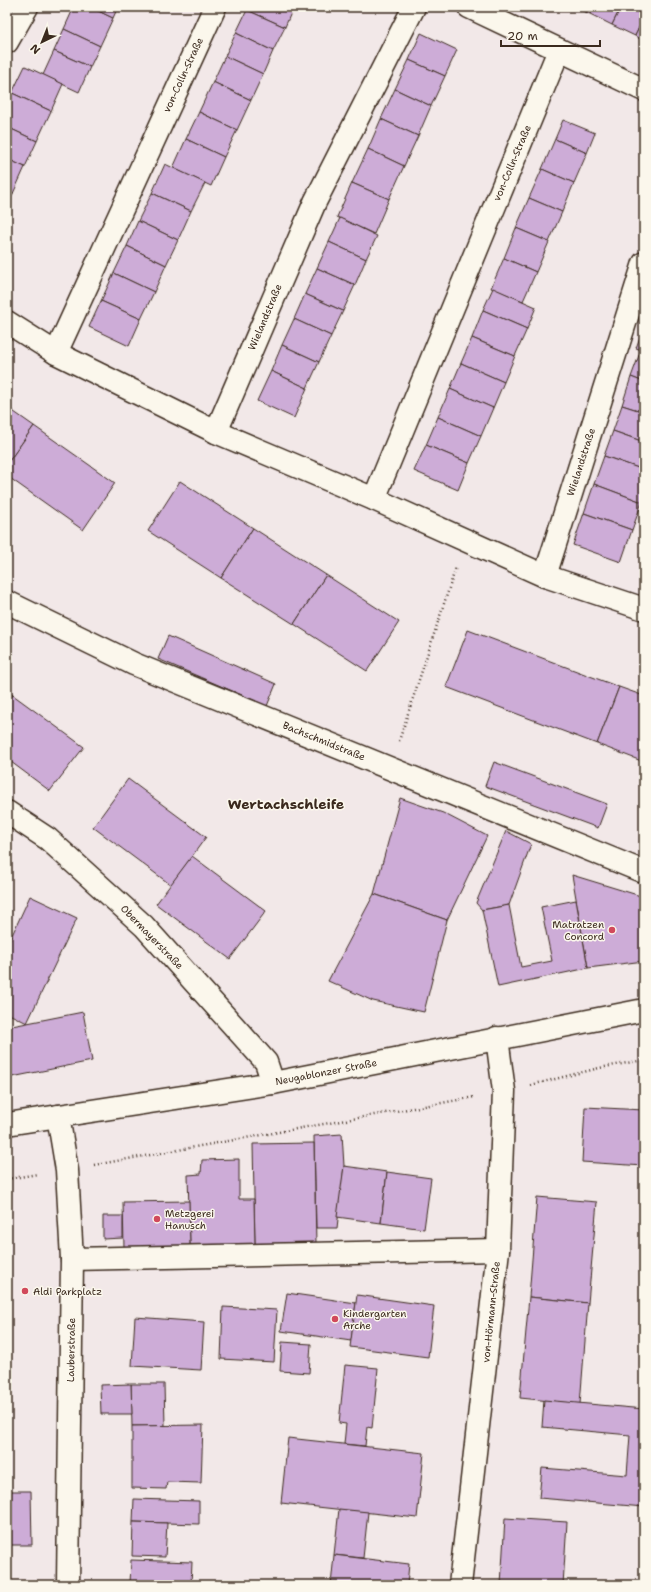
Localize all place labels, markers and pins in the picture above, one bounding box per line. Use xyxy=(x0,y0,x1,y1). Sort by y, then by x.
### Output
place label: Matratzen Concord xyxy=(552,918,605,943)
marker: Matratzen Concord xyxy=(607,925,617,935)
place label: Metzgerei Hanusch xyxy=(165,1207,214,1232)
marker: Metzgerei Hanusch xyxy=(152,1214,162,1224)
place label: Aldi Parkplatz xyxy=(33,1285,102,1298)
marker: Aldi Parkplatz xyxy=(20,1286,30,1296)
place label: Kindergarten Arche xyxy=(343,1307,406,1332)
marker: Kindergarten Arche xyxy=(330,1314,340,1324)

